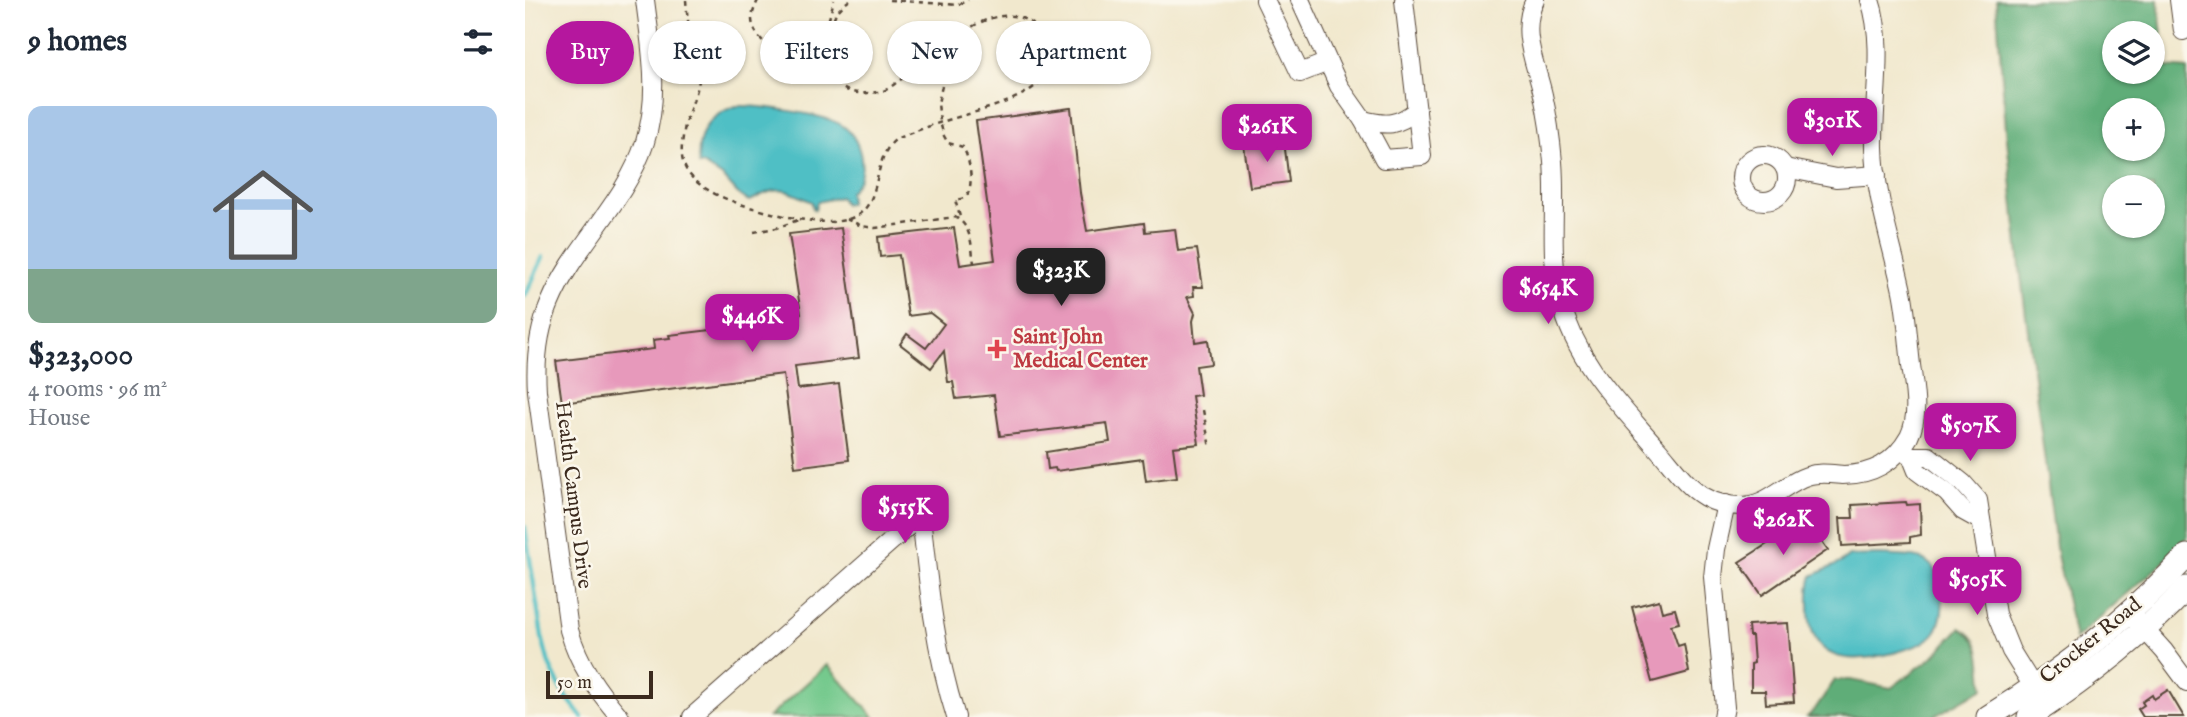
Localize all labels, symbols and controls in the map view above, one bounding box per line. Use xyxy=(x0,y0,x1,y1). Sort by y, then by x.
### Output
chip: Buy xyxy=(546,21,634,84)
chip: Rent xyxy=(648,21,746,84)
chip: Filters xyxy=(760,21,873,84)
chip: New xyxy=(887,21,982,84)
chip: Apartment xyxy=(996,21,1151,84)
map controls xyxy=(2102,21,2165,238)
button: layers xyxy=(2102,21,2165,84)
text: 9 homes xyxy=(28,23,127,61)
icon: filters xyxy=(459,23,497,61)
button: + xyxy=(2102,98,2165,161)
pin: $301K xyxy=(1783,99,1881,158)
pin: $261K xyxy=(1218,104,1316,164)
text: $301K xyxy=(1803,106,1861,135)
text: $261K xyxy=(1238,112,1296,141)
icon: home xyxy=(200,152,326,278)
button: − xyxy=(2102,175,2165,238)
pin: $323K xyxy=(1012,248,1110,308)
text: $323K xyxy=(1032,256,1090,285)
pin: $654K xyxy=(1499,266,1597,326)
text: $654K xyxy=(1519,274,1577,303)
pin: $446K xyxy=(703,294,801,354)
text: $446K xyxy=(721,302,783,331)
place label: Saint John Medical Center xyxy=(1013,324,1148,375)
text: $323,000 xyxy=(28,337,133,375)
marker: Saint John Medical Center xyxy=(987,339,1007,359)
text: 4 rooms · 96 m² xyxy=(28,375,167,404)
street label: Health Campus Drive xyxy=(548,400,598,591)
text: House xyxy=(28,404,90,433)
pin: $507K xyxy=(1921,404,2019,463)
text: $507K xyxy=(1940,411,2000,440)
pin: $515K xyxy=(856,486,954,545)
text: $515K xyxy=(878,493,932,522)
pin: $262K xyxy=(1734,498,1832,557)
text: $262K xyxy=(1753,505,1813,534)
pin: $505K xyxy=(1928,558,2026,617)
text: $505K xyxy=(1948,565,2006,594)
street label: Crocker Road xyxy=(2035,591,2148,690)
scale bar xyxy=(546,668,653,700)
text: 50 m xyxy=(557,671,592,695)

